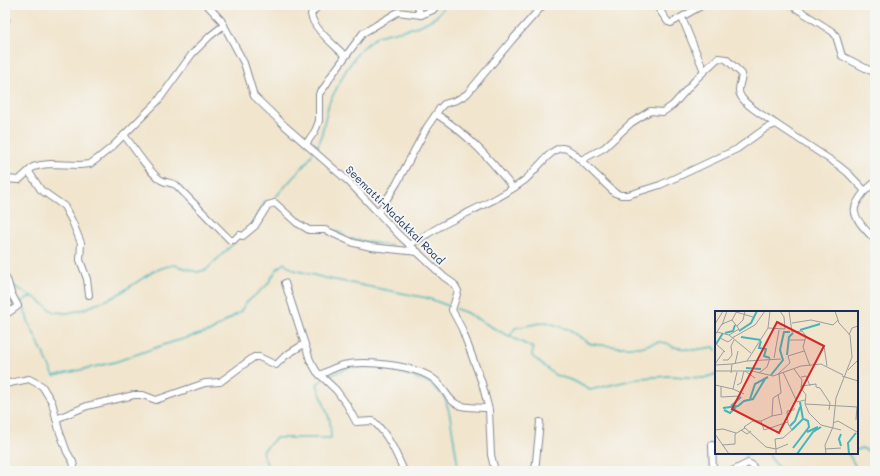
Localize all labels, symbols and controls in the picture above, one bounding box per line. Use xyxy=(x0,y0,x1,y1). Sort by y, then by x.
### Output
street label: Seematti-Nadakkal Road xyxy=(343,162,448,267)
inset map xyxy=(715,311,858,454)

